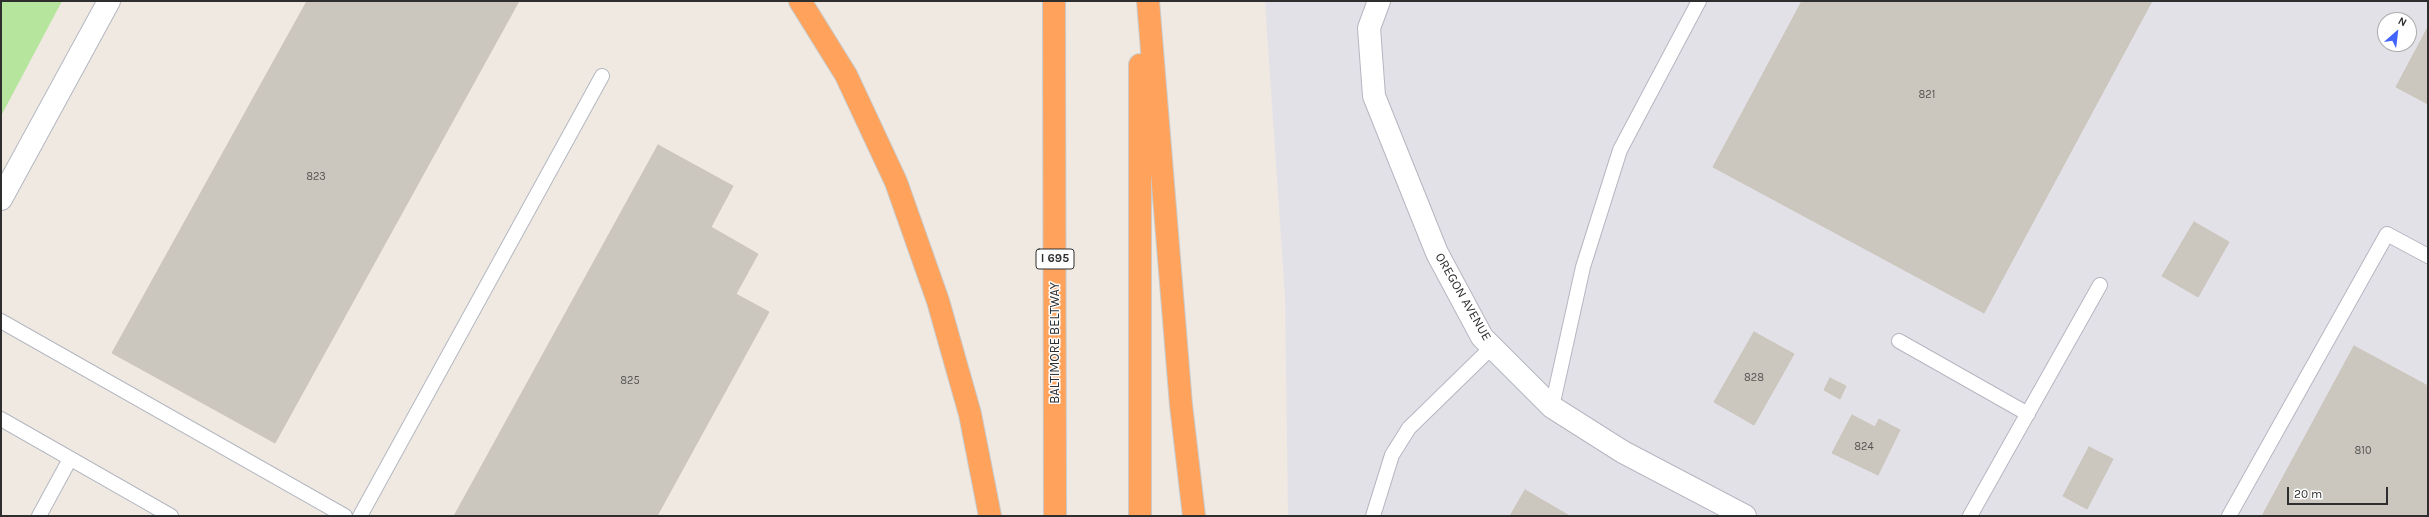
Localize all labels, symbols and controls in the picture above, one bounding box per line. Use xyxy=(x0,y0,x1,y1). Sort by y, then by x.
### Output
north arrow xyxy=(2377,12,2417,52)
text: N xyxy=(2396,14,2409,29)
house number: 821 xyxy=(1919,88,1935,102)
house number: 823 xyxy=(306,170,326,184)
road number: I 695 xyxy=(1036,249,1074,269)
street label: OREGON AVENUE xyxy=(1432,250,1494,344)
street label: BALTIMORE BELTWAY xyxy=(1047,282,1063,404)
house number: 828 xyxy=(1744,371,1764,385)
house number: 825 xyxy=(620,374,640,388)
house number: 824 xyxy=(1854,440,1874,454)
house number: 810 xyxy=(2355,444,2371,458)
scale bar xyxy=(2289,479,2390,505)
text: 20 m xyxy=(2294,487,2322,501)

